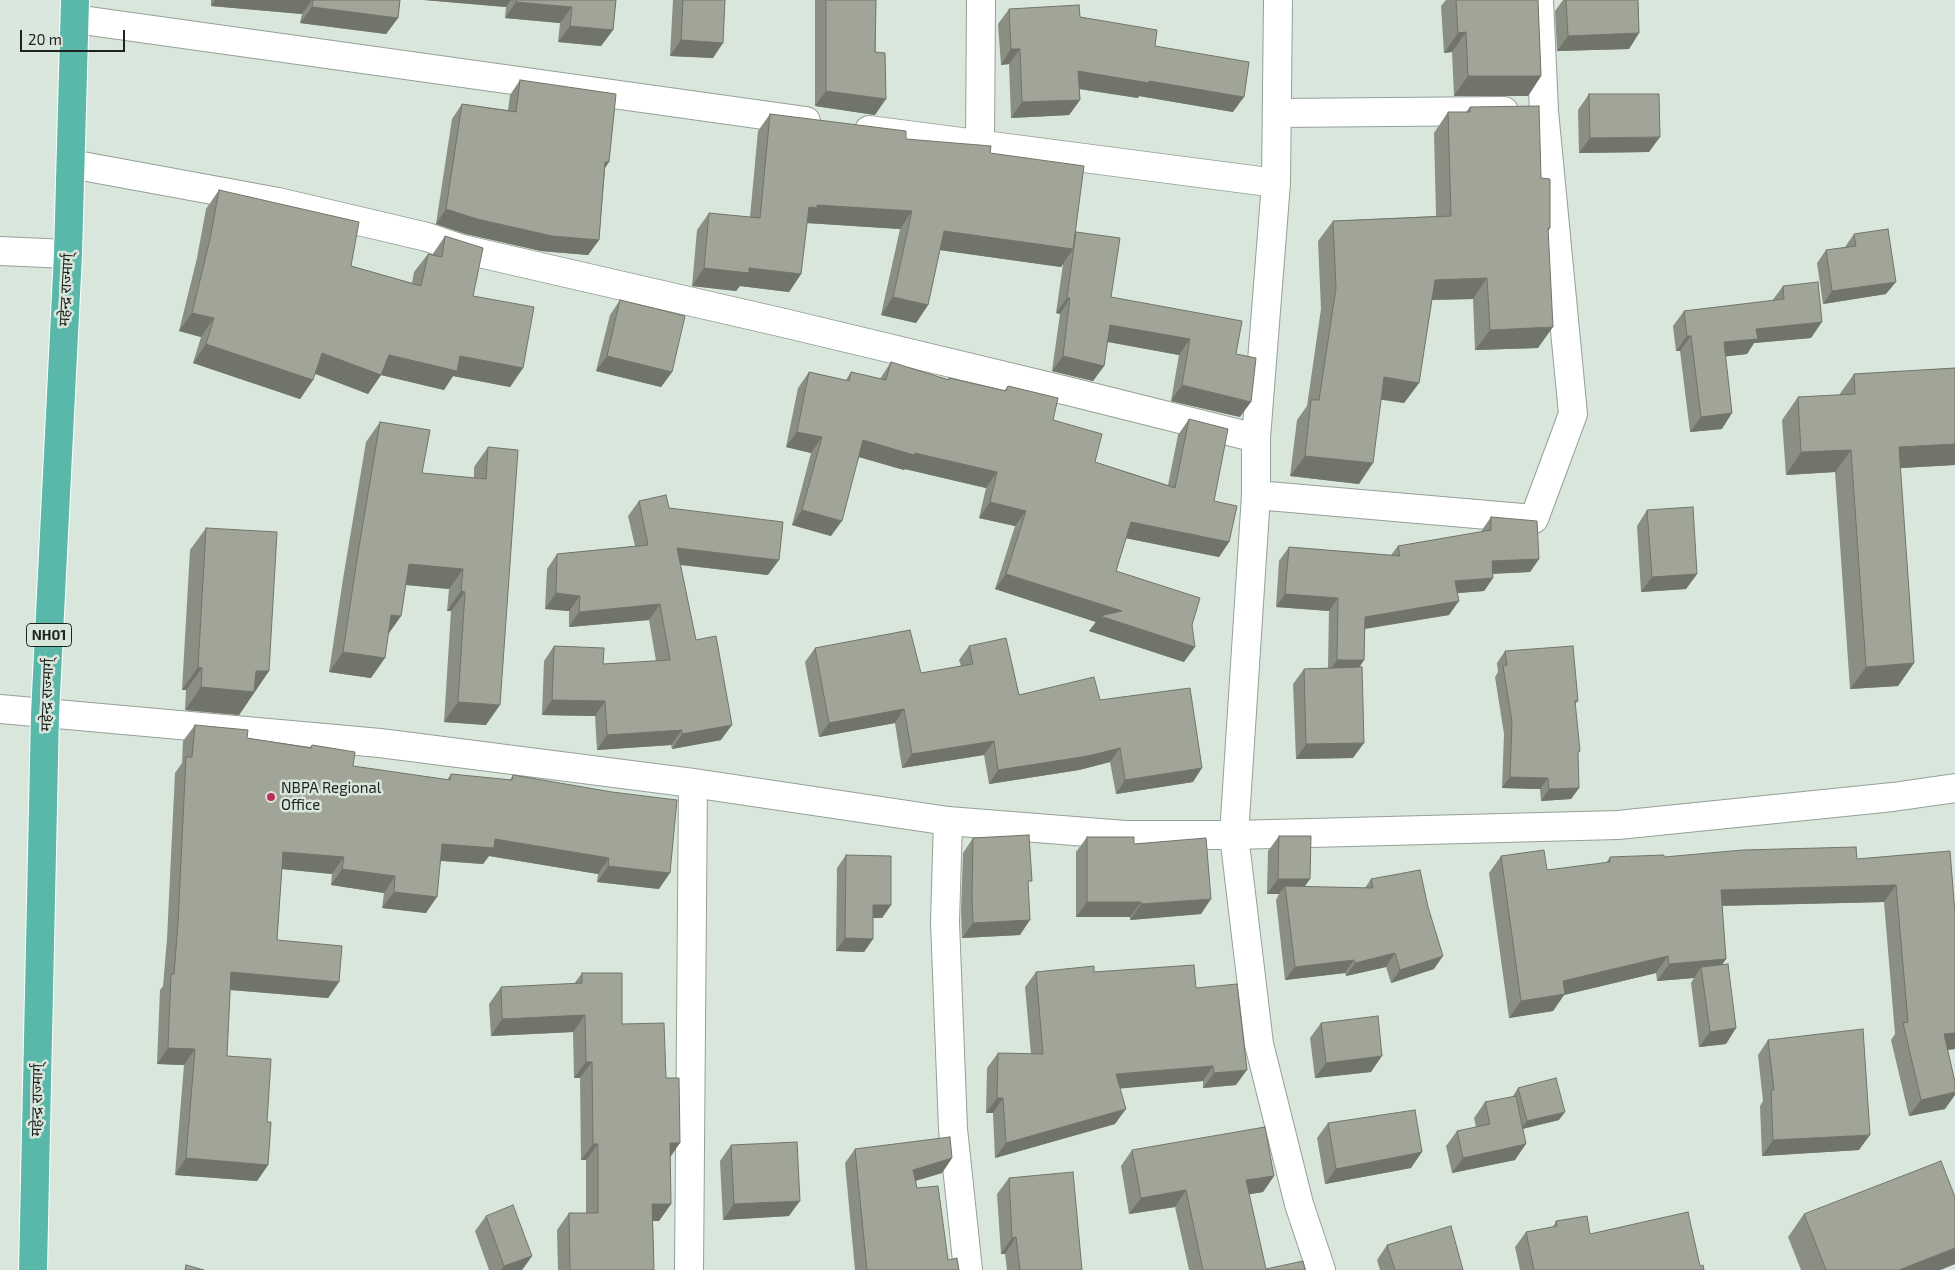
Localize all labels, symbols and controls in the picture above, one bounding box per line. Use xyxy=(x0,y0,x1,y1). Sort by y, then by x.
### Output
scale bar xyxy=(22,20,128,52)
text: 20 m xyxy=(28,30,62,48)
street label: महेन्द्र राज्मार्ग् xyxy=(55,253,77,327)
road number: NH01 xyxy=(27,624,72,646)
street label: महेन्द्र राज्मार्ग् xyxy=(37,658,57,732)
place label: NBPA Regional Office xyxy=(281,779,381,814)
marker: NBPA Regional Office xyxy=(265,791,277,803)
street label: महेन्द्र राज्मार्ग् xyxy=(27,1063,47,1137)

